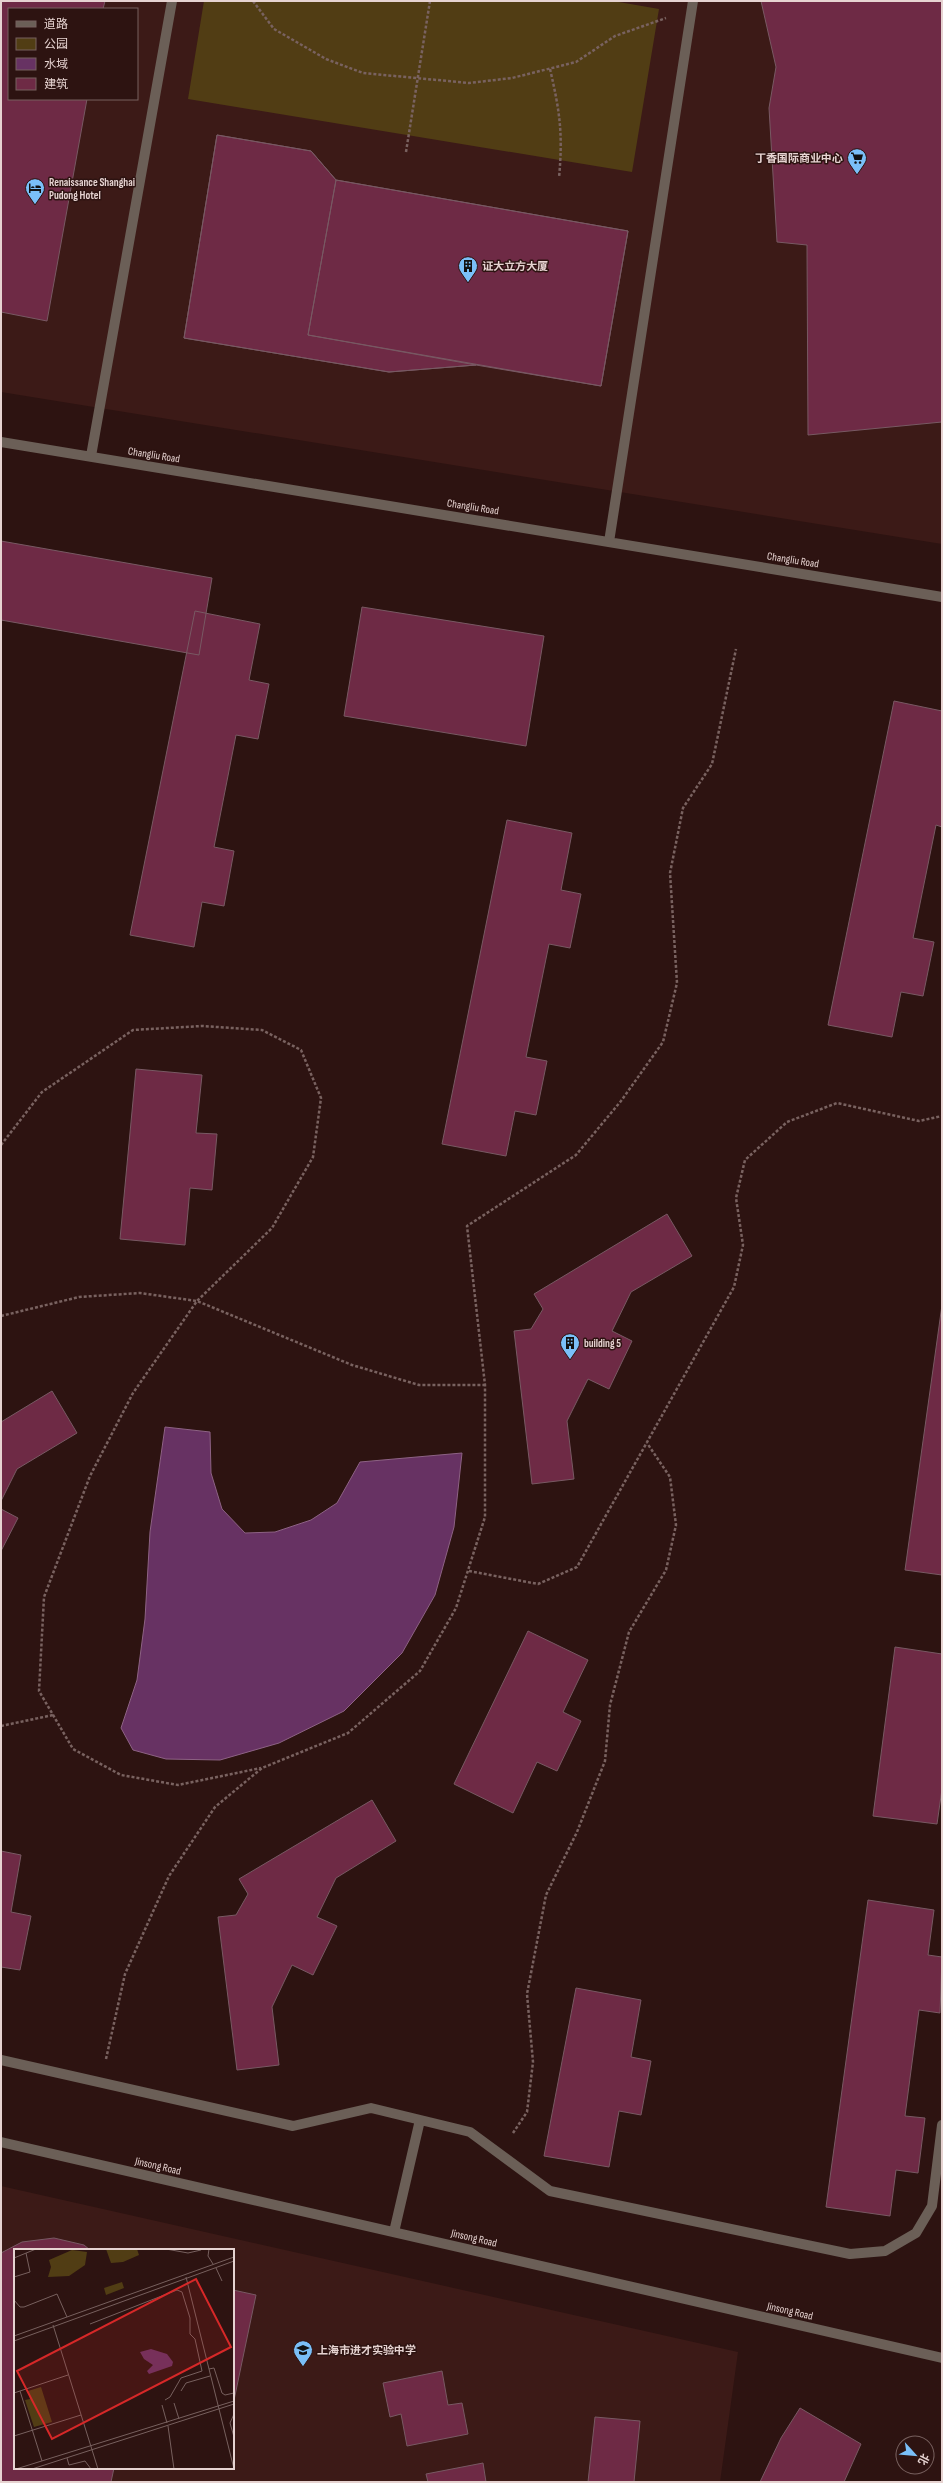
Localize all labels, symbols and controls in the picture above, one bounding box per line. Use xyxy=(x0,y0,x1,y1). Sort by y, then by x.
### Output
legend xyxy=(8,8,138,100)
text: 道路 xyxy=(44,17,68,32)
text: 公园 xyxy=(44,37,68,52)
text: 水域 xyxy=(44,57,68,72)
text: 建筑 xyxy=(44,77,68,92)
supermarket icon: 丁香国际商业中心 xyxy=(846,147,868,175)
place label: 丁香国际商业中心 xyxy=(755,152,843,165)
place label: Renaissance Shanghai Pudong Hotel xyxy=(49,176,135,202)
hotel icon: Renaissance Shanghai Pudong Hotel xyxy=(24,177,46,205)
building icon: 证大立方大厦 xyxy=(457,255,479,283)
place label: 证大立方大厦 xyxy=(482,260,548,273)
street label: Changliu Road xyxy=(127,444,181,466)
street label: Changliu Road xyxy=(446,496,500,518)
street label: Changliu Road xyxy=(766,549,820,571)
building icon: building 5 xyxy=(559,1332,581,1360)
place label: building 5 xyxy=(584,1337,621,1350)
street label: Jinsong Road xyxy=(133,2154,183,2178)
street label: Jinsong Road xyxy=(449,2226,499,2250)
inset map xyxy=(14,2249,234,2469)
street label: Jinsong Road xyxy=(765,2299,815,2323)
school or university icon: 上海市进才实验中学 xyxy=(292,2339,314,2367)
place label: 上海市进才实验中学 xyxy=(317,2344,416,2357)
north arrow xyxy=(895,2435,935,2475)
text: 北 xyxy=(915,2451,932,2467)

